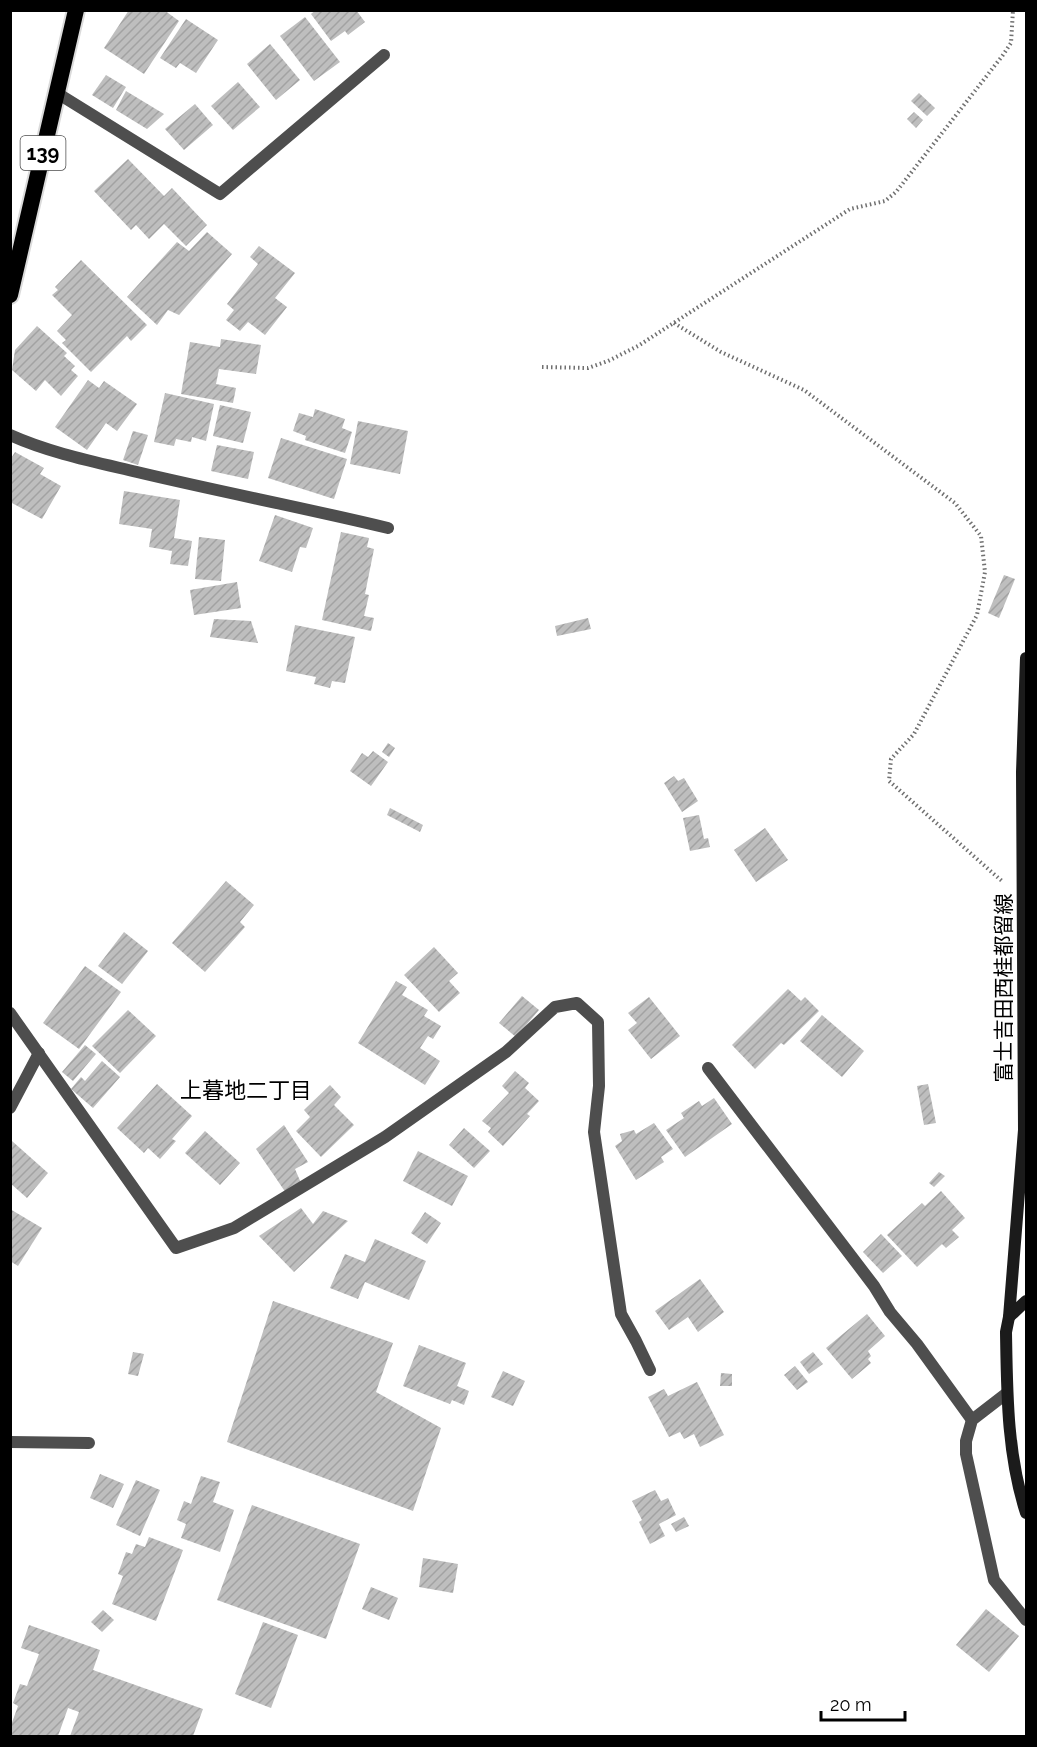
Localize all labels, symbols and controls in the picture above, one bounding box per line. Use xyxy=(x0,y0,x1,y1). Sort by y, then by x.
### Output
road number: 139 xyxy=(20,136,66,170)
street label: 富士吉田西桂都留線 xyxy=(991,894,1016,1083)
district label: 上暮地二丁目 xyxy=(180,1077,312,1103)
scale bar xyxy=(821,1684,905,1722)
text: 20 m xyxy=(830,1694,872,1715)

